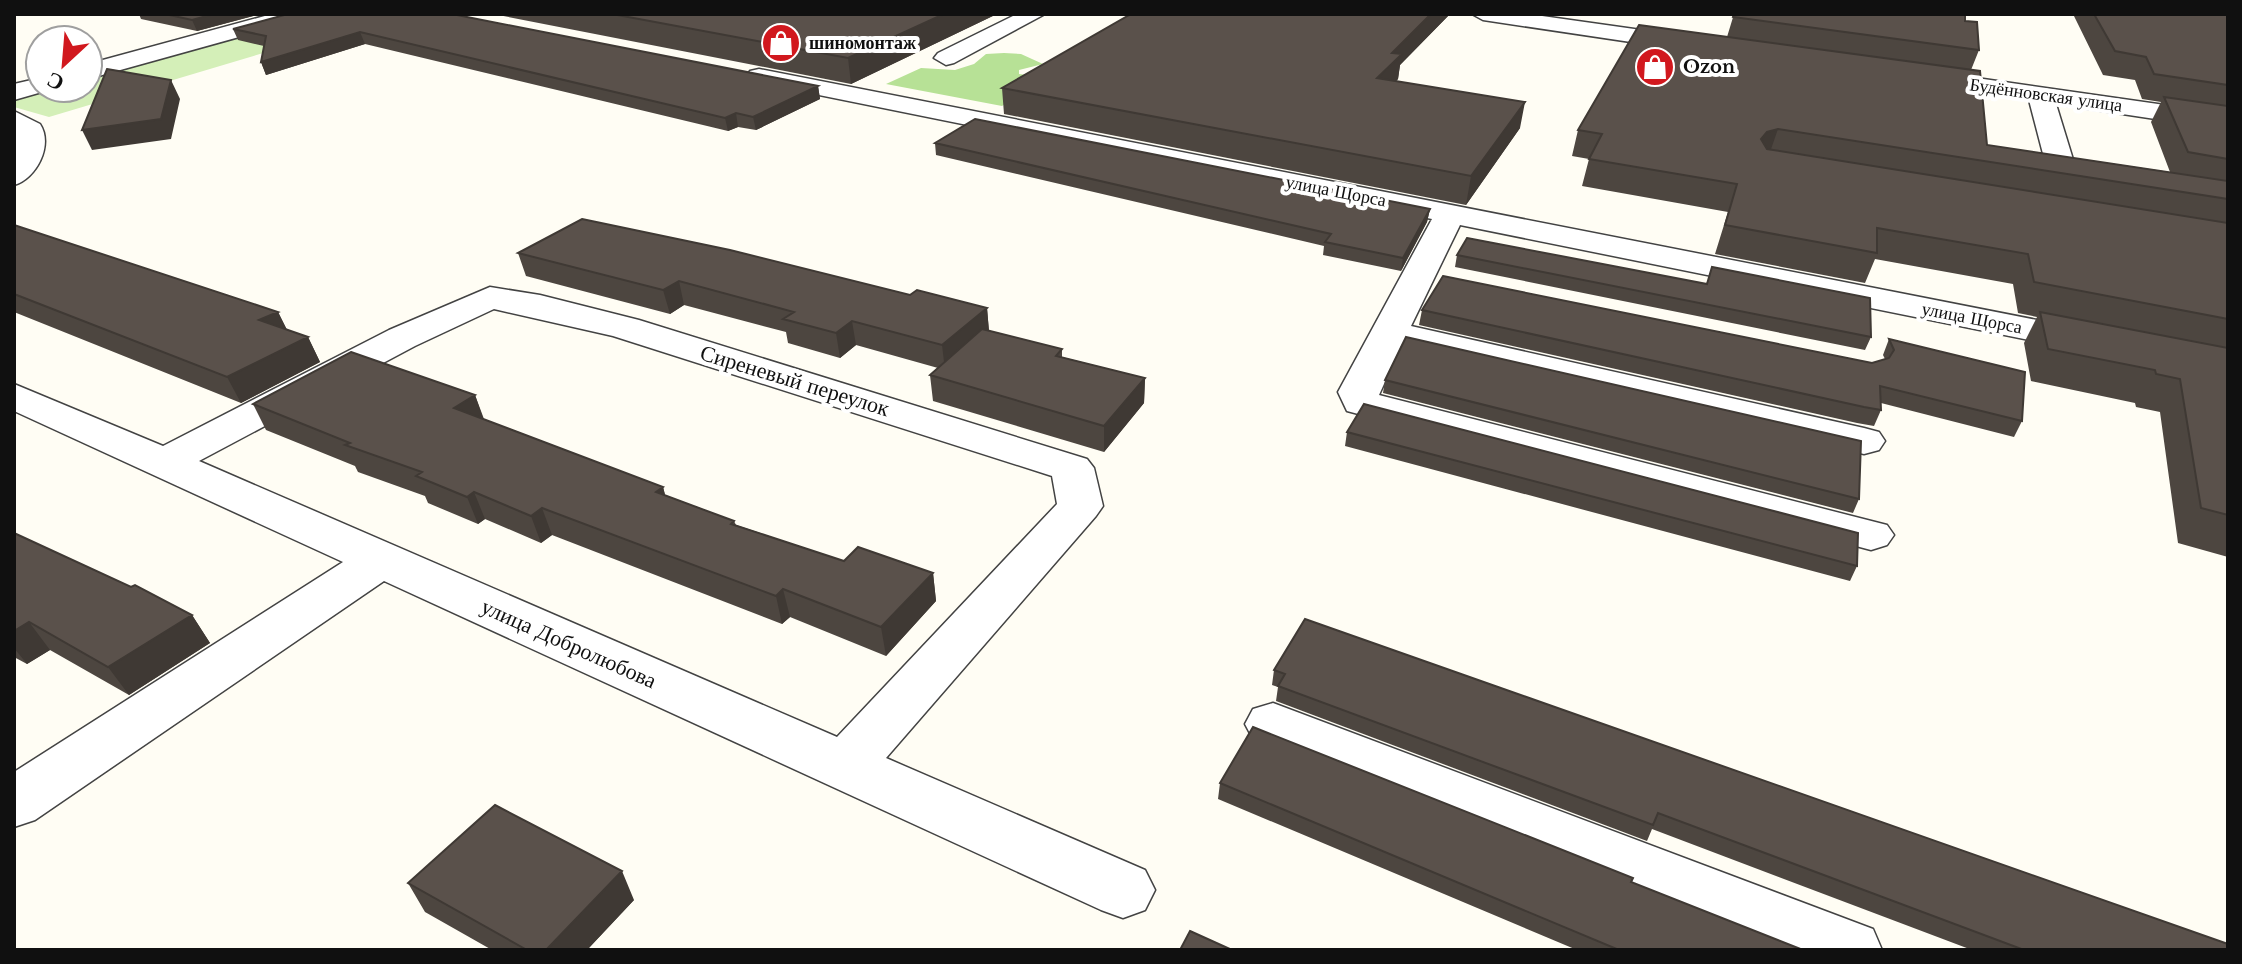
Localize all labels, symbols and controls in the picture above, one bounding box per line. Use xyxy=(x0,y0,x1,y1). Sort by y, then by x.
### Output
shop icon: шиномонтаж xyxy=(760,22,802,64)
north arrow xyxy=(24,24,104,104)
place label: шиномонтаж xyxy=(809,32,917,54)
shop icon: Ozon xyxy=(1634,46,1676,88)
place label: Ozon xyxy=(1683,56,1735,78)
text: С xyxy=(42,66,69,97)
street label: Будённовская улица xyxy=(1968,73,2124,117)
street label: улица Щорса xyxy=(1284,170,1388,212)
street label: улица Щорса xyxy=(1920,297,2024,339)
street label: Сиреневый переулок xyxy=(697,339,893,422)
street label: улица Добролюбова xyxy=(477,593,661,694)

